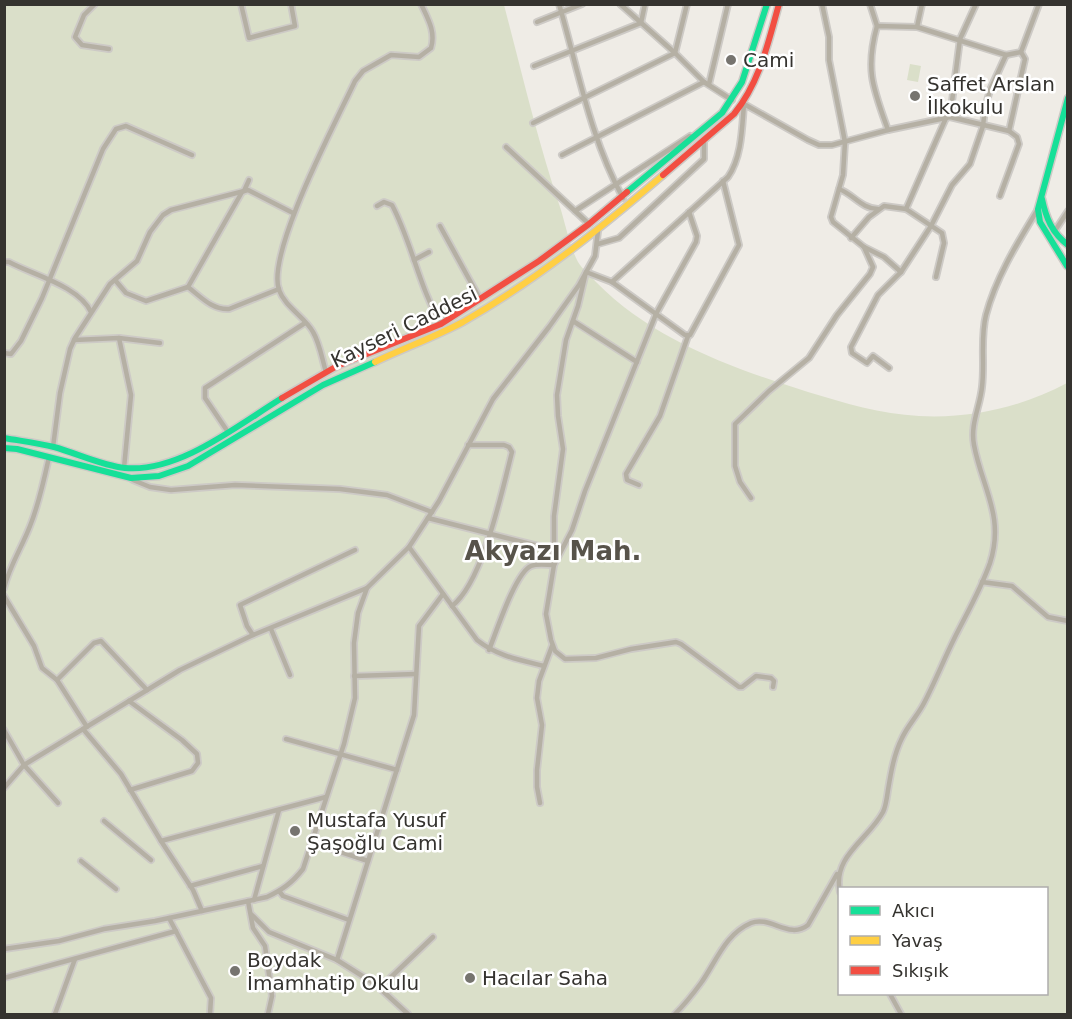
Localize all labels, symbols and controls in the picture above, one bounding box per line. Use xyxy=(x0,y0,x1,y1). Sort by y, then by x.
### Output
place label: Cami xyxy=(743,48,794,72)
marker: Cami xyxy=(724,53,738,67)
place label: Saffet Arslan İlkokulu xyxy=(927,72,1055,119)
marker: Saffet Arslan İlkokulu xyxy=(908,89,922,103)
street label: Kayseri Caddesi xyxy=(327,281,481,373)
district label: Akyazı Mah. xyxy=(465,536,641,566)
place label: Mustafa Yusuf Şaşoğlu Cami xyxy=(307,808,447,855)
marker: Mustafa Yusuf Şaşoğlu Cami xyxy=(288,824,302,838)
legend xyxy=(838,887,1048,995)
text: Akıcı xyxy=(892,900,935,921)
text: Yavaş xyxy=(891,930,943,951)
place label: Boydak İmamhatip Okulu xyxy=(247,948,419,995)
text: Sıkışık xyxy=(892,960,949,981)
marker: Boydak İmamhatip Okulu xyxy=(228,964,242,978)
place label: Hacılar Saha xyxy=(482,966,608,990)
marker: Hacılar Saha xyxy=(463,971,477,985)

